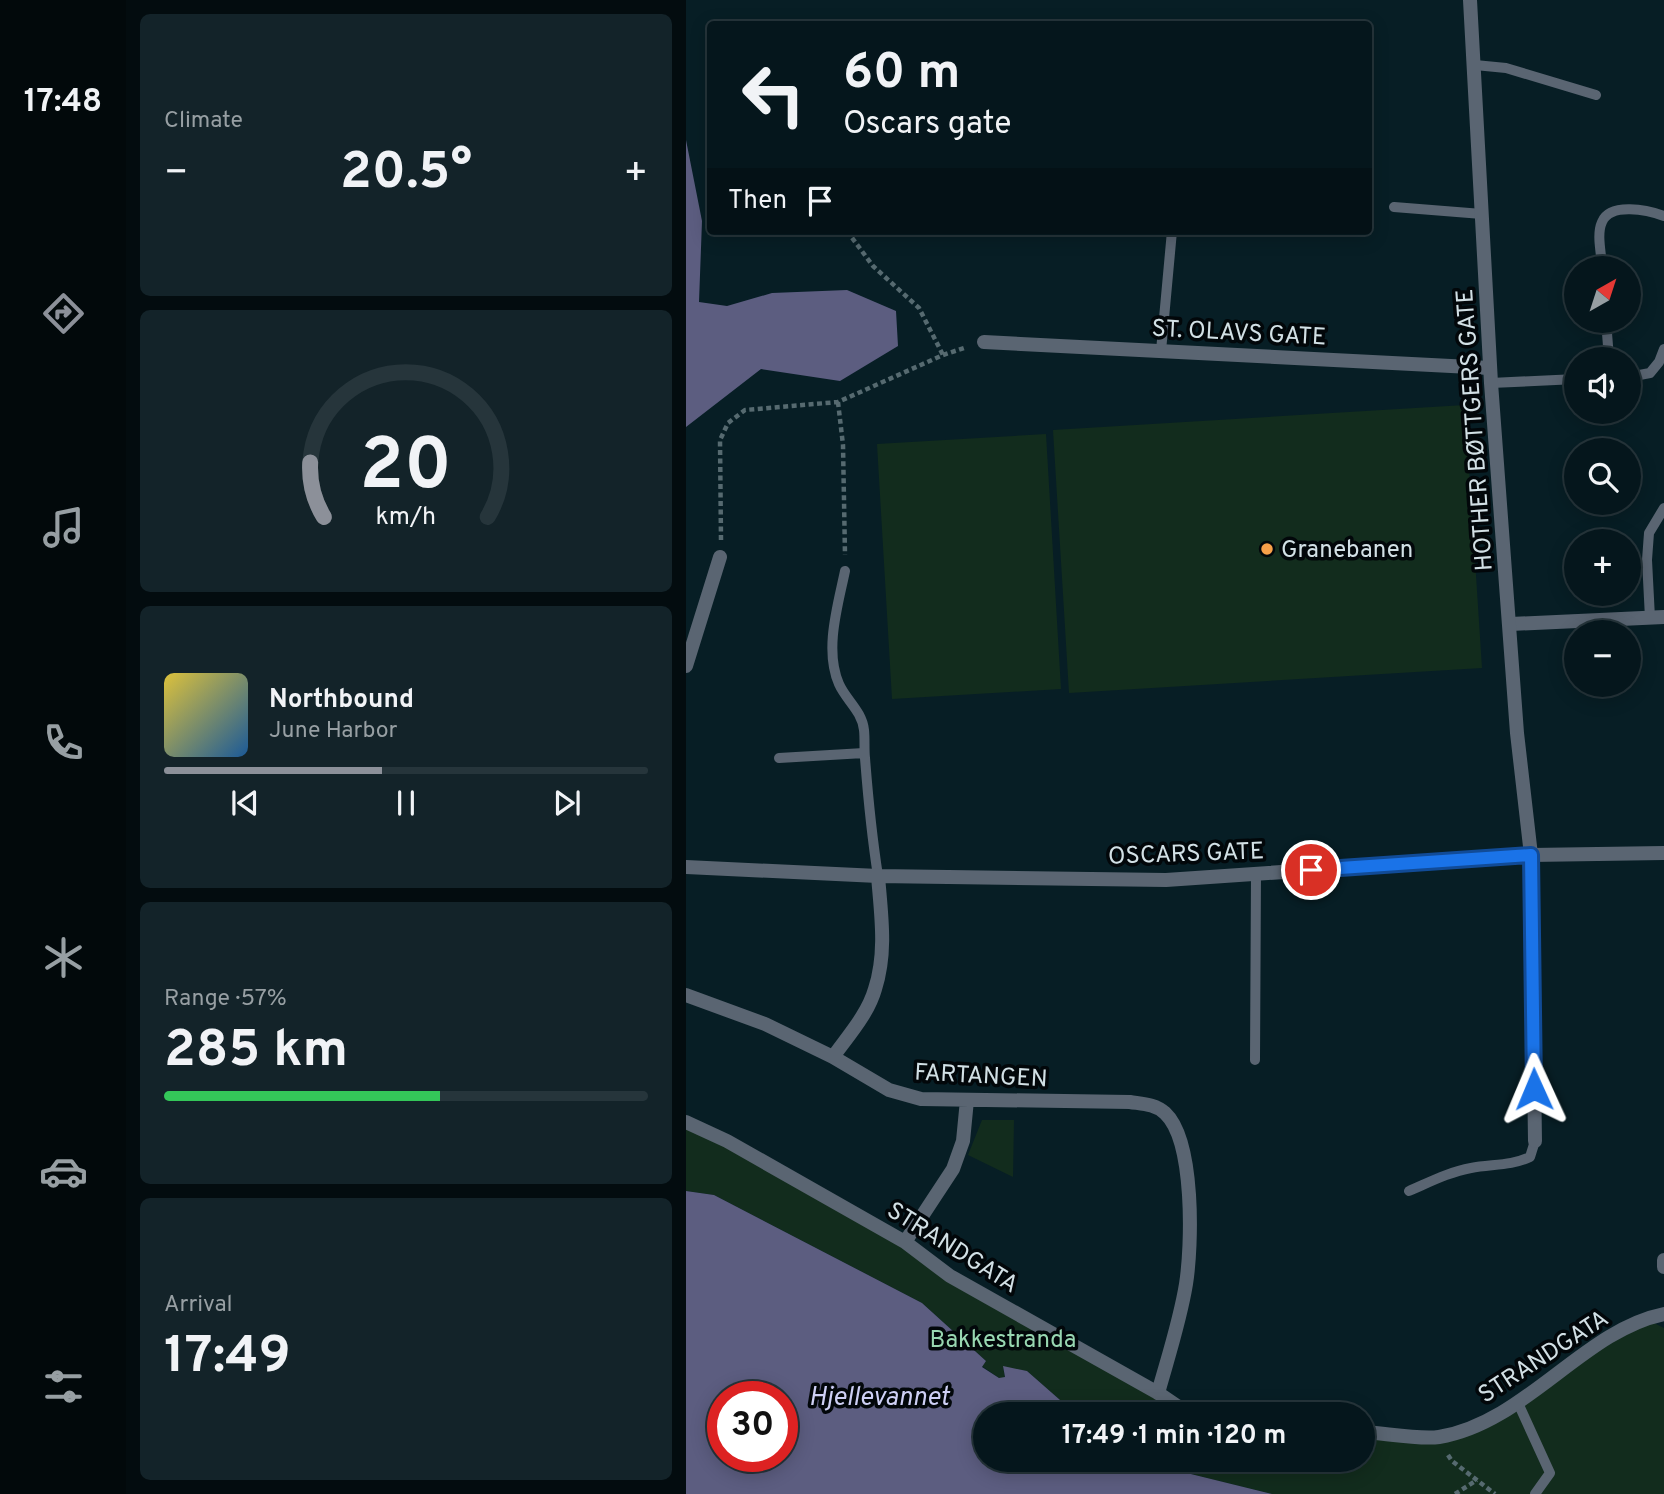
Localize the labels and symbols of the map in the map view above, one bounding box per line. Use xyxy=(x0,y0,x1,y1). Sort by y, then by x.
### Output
north arrow xyxy=(1564,256,1642,332)
street label: HOTHER BØTTGERS GATE xyxy=(1451,288,1501,572)
street label: ST. OLAVS GATE xyxy=(1151,314,1327,354)
place label: Granebanen xyxy=(1281,536,1413,566)
marker: Granebanen xyxy=(1259,541,1275,557)
street label: OSCARS GATE xyxy=(1108,837,1265,873)
pin xyxy=(1281,840,1341,900)
position arrow xyxy=(1497,1052,1571,1126)
street label: FARTANGEN xyxy=(914,1059,1048,1095)
street label: STRANDGATA xyxy=(881,1196,1023,1301)
street label: STRANDGATA xyxy=(1473,1304,1615,1411)
park label: Bakkestranda xyxy=(930,1326,1076,1356)
speed limit sign: 30 xyxy=(707,1381,798,1472)
water label: Hjellevannet xyxy=(809,1382,951,1415)

